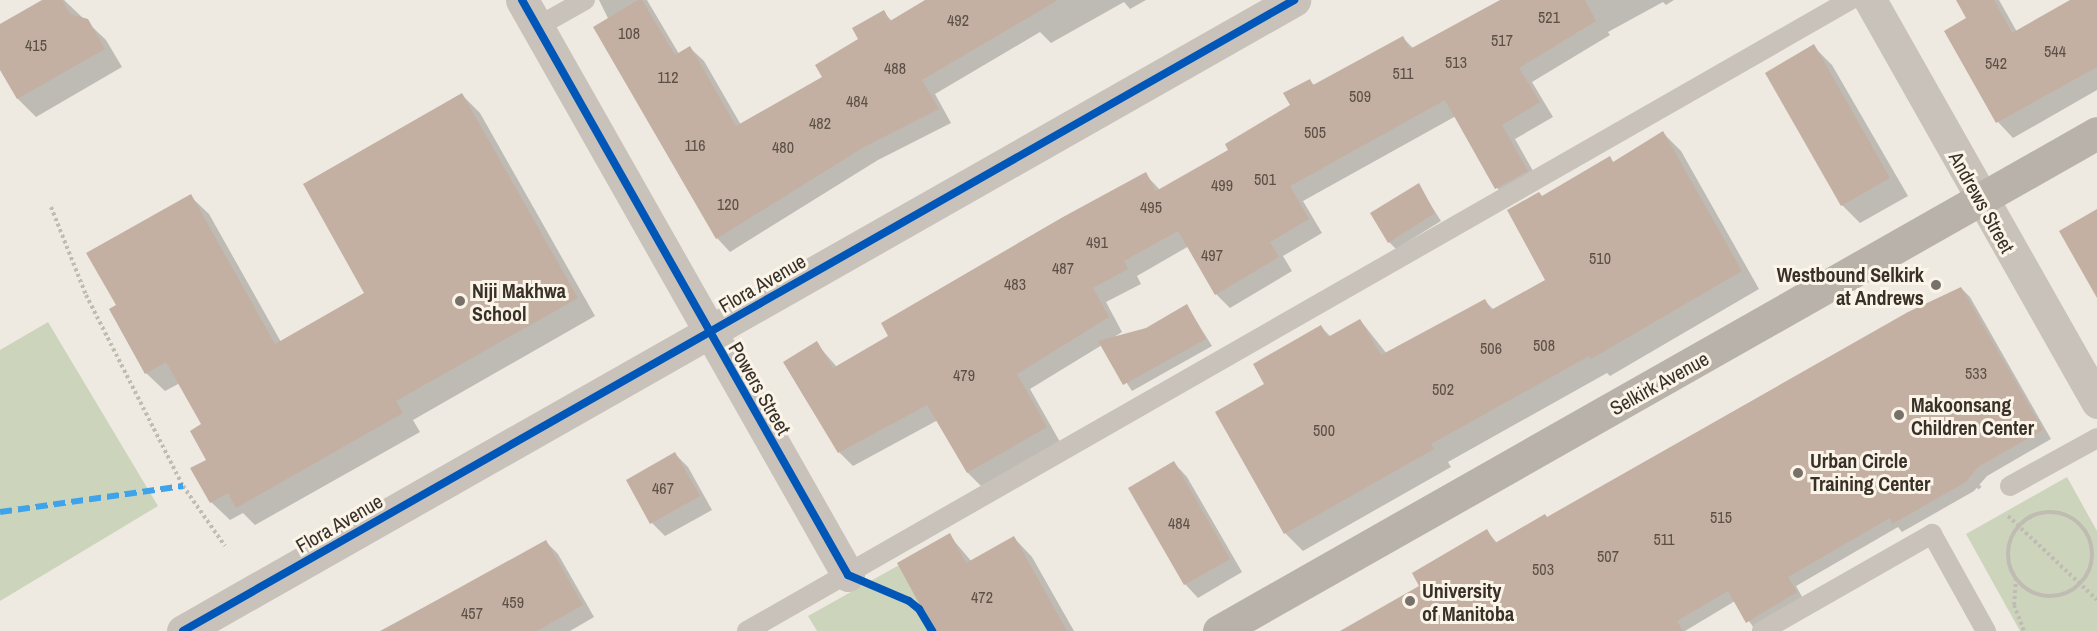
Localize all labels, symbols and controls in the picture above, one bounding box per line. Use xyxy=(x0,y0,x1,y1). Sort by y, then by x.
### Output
house number: 521 xyxy=(1538,7,1560,27)
house number: 492 xyxy=(947,10,969,30)
house number: 108 xyxy=(618,23,640,43)
house number: 517 xyxy=(1491,30,1513,50)
house number: 415 xyxy=(25,35,47,55)
house number: 544 xyxy=(2044,41,2066,61)
house number: 513 xyxy=(1445,52,1467,72)
house number: 542 xyxy=(1985,53,2007,73)
house number: 488 xyxy=(884,58,906,78)
house number: 511 xyxy=(1393,63,1413,83)
house number: 112 xyxy=(658,67,678,87)
house number: 509 xyxy=(1349,86,1371,106)
house number: 484 xyxy=(846,91,868,111)
house number: 482 xyxy=(809,113,831,133)
house number: 505 xyxy=(1304,122,1326,142)
house number: 116 xyxy=(685,135,705,155)
house number: 480 xyxy=(772,137,794,157)
street label: Andrews Street xyxy=(1944,147,2020,257)
house number: 501 xyxy=(1254,169,1276,189)
house number: 499 xyxy=(1211,175,1233,195)
house number: 120 xyxy=(717,194,739,214)
house number: 495 xyxy=(1140,197,1162,217)
house number: 491 xyxy=(1086,232,1108,252)
house number: 497 xyxy=(1201,245,1223,265)
street label: Flora Avenue xyxy=(714,248,810,318)
house number: 510 xyxy=(1589,248,1611,268)
house number: 487 xyxy=(1052,258,1074,278)
place label: Westbound Selkirk at Andrews xyxy=(1777,262,1924,309)
house number: 483 xyxy=(1004,274,1026,294)
place label: Niji Makhwa School xyxy=(472,278,566,325)
marker: Westbound Selkirk at Andrews xyxy=(1929,278,1943,292)
marker: Niji Makhwa School xyxy=(453,294,467,308)
house number: 508 xyxy=(1533,335,1555,355)
street label: Powers Street xyxy=(724,337,796,439)
house number: 506 xyxy=(1480,338,1502,358)
street label: Selkirk Avenue xyxy=(1605,346,1713,420)
house number: 533 xyxy=(1965,363,1987,383)
house number: 479 xyxy=(953,365,975,385)
house number: 502 xyxy=(1432,379,1454,399)
place label: Makoonsang Children Center xyxy=(1911,392,2034,439)
marker: Makoonsang Children Center xyxy=(1892,408,1906,422)
house number: 500 xyxy=(1313,420,1335,440)
place label: Urban Circle Training Center xyxy=(1810,449,1930,496)
marker: Urban Circle Training Center xyxy=(1791,466,1805,480)
house number: 467 xyxy=(652,478,674,498)
street label: Flora Avenue xyxy=(291,488,387,558)
house number: 515 xyxy=(1710,507,1732,527)
house number: 484 xyxy=(1168,513,1190,533)
house number: 511 xyxy=(1654,529,1674,549)
house number: 507 xyxy=(1597,546,1619,566)
house number: 503 xyxy=(1532,559,1554,579)
place label: University of Manitoba xyxy=(1422,578,1514,625)
house number: 472 xyxy=(971,587,993,607)
house number: 459 xyxy=(502,592,524,612)
marker: University of Manitoba xyxy=(1403,594,1417,608)
house number: 457 xyxy=(461,603,483,623)

